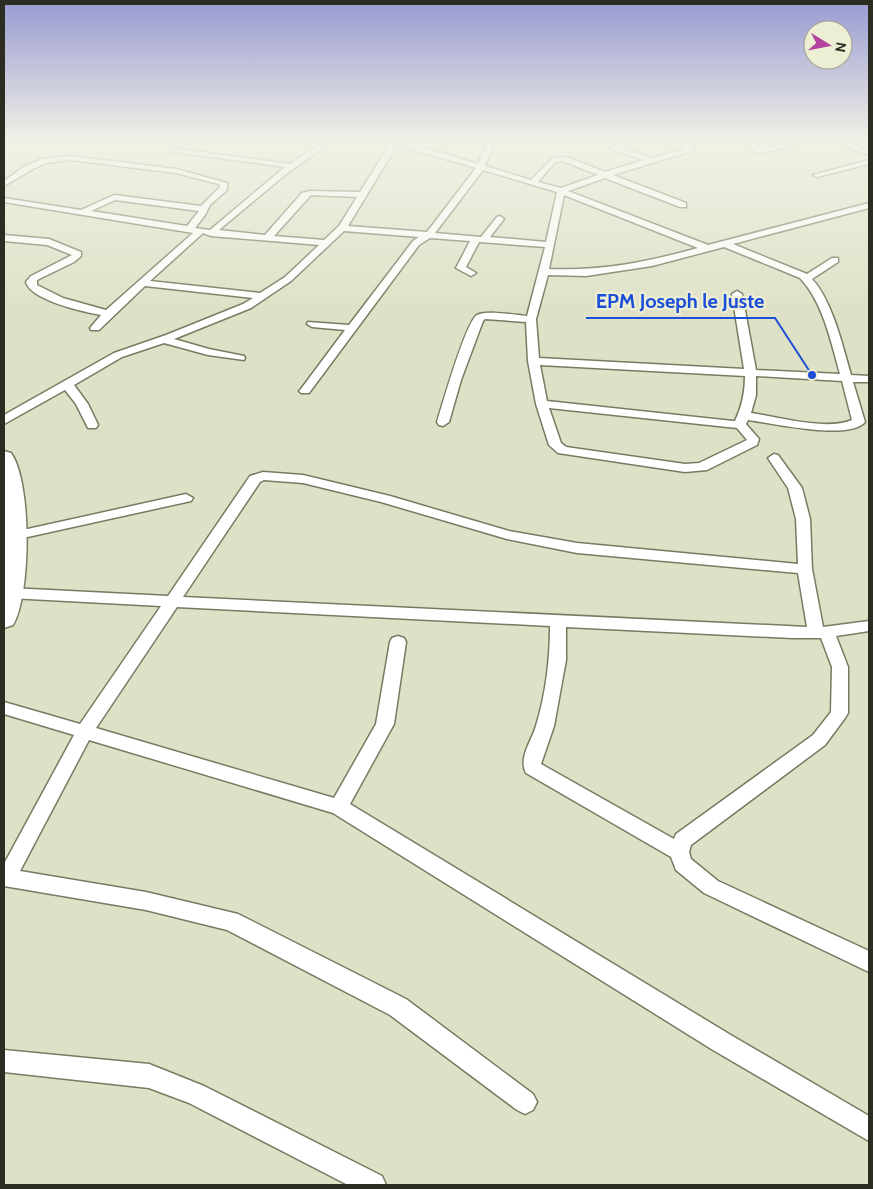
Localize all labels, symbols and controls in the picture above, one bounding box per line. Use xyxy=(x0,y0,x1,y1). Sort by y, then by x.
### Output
north arrow xyxy=(803,20,853,70)
text: N xyxy=(831,41,851,54)
callout: EPM Joseph le Juste xyxy=(586,283,775,318)
text: EPM Joseph le Juste xyxy=(596,289,764,313)

